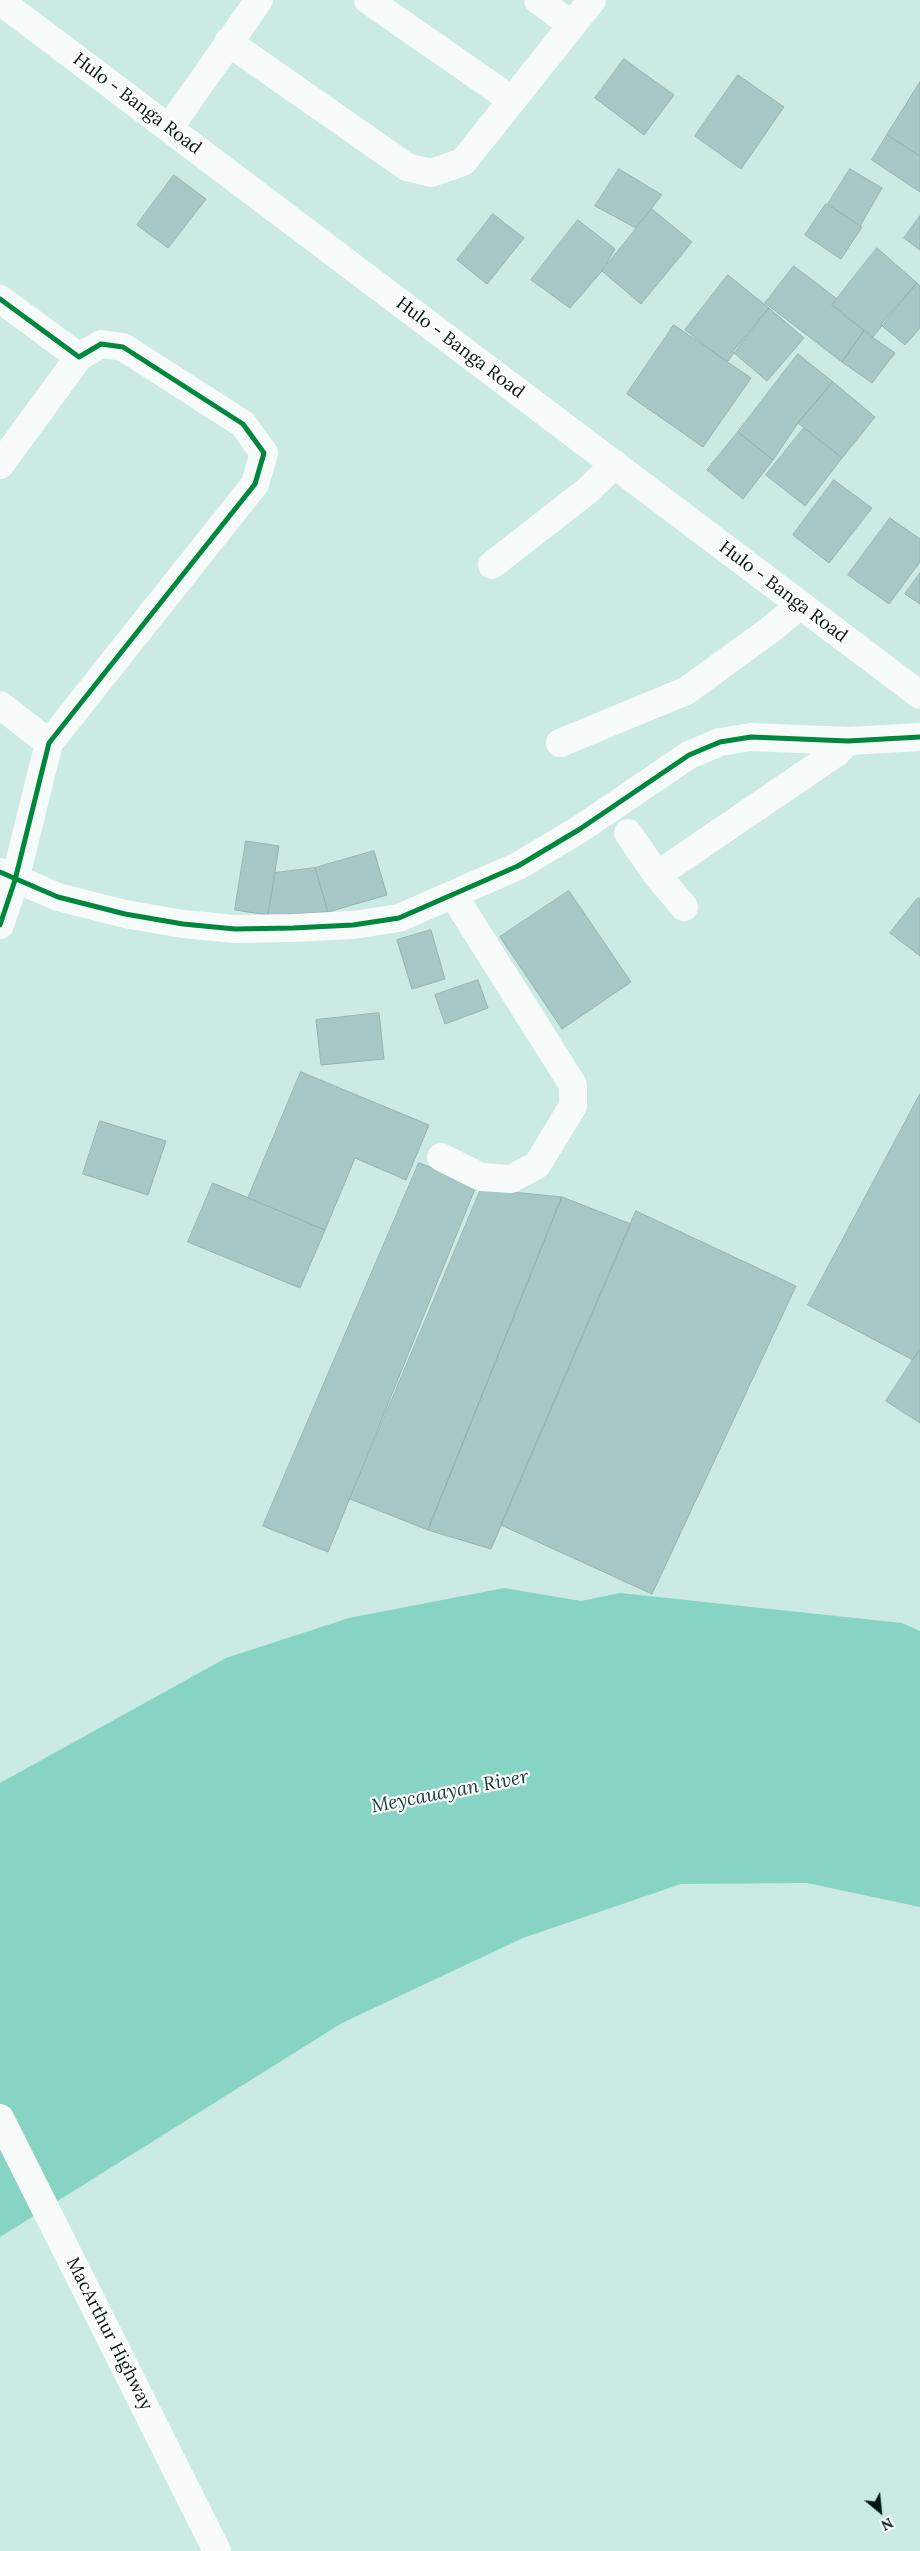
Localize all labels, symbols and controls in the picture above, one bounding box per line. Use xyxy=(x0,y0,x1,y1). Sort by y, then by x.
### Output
street label: Hulo - Banga Road xyxy=(68,49,206,159)
street label: Hulo - Banga Road xyxy=(391,293,529,403)
street label: Hulo - Banga Road xyxy=(714,537,852,647)
water label: Meycauayan River xyxy=(369,1766,531,1818)
street label: MacArthur Highway xyxy=(61,2254,157,2414)
north arrow xyxy=(855,2486,905,2536)
text: N xyxy=(878,2514,896,2535)

